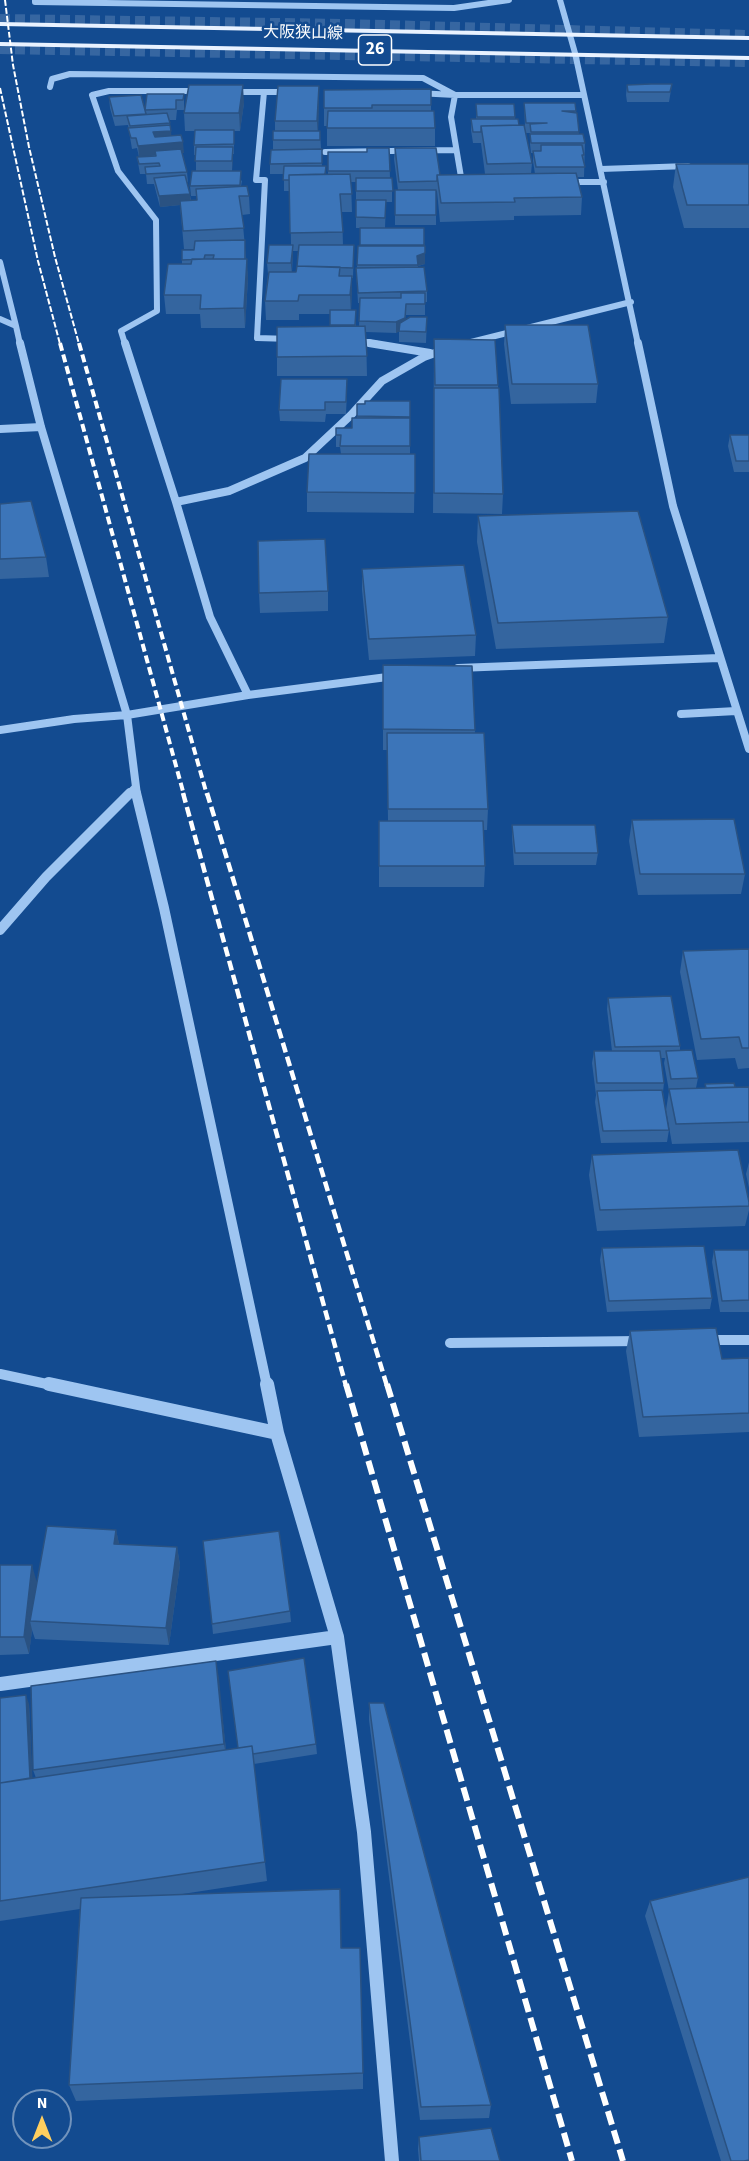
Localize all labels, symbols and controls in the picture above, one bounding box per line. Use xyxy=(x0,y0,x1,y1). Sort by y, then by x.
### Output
street label: 大阪狭山線 xyxy=(263,24,343,44)
road number: 26 xyxy=(358,35,392,65)
north arrow xyxy=(12,2089,72,2149)
text: N xyxy=(37,2092,47,2114)

